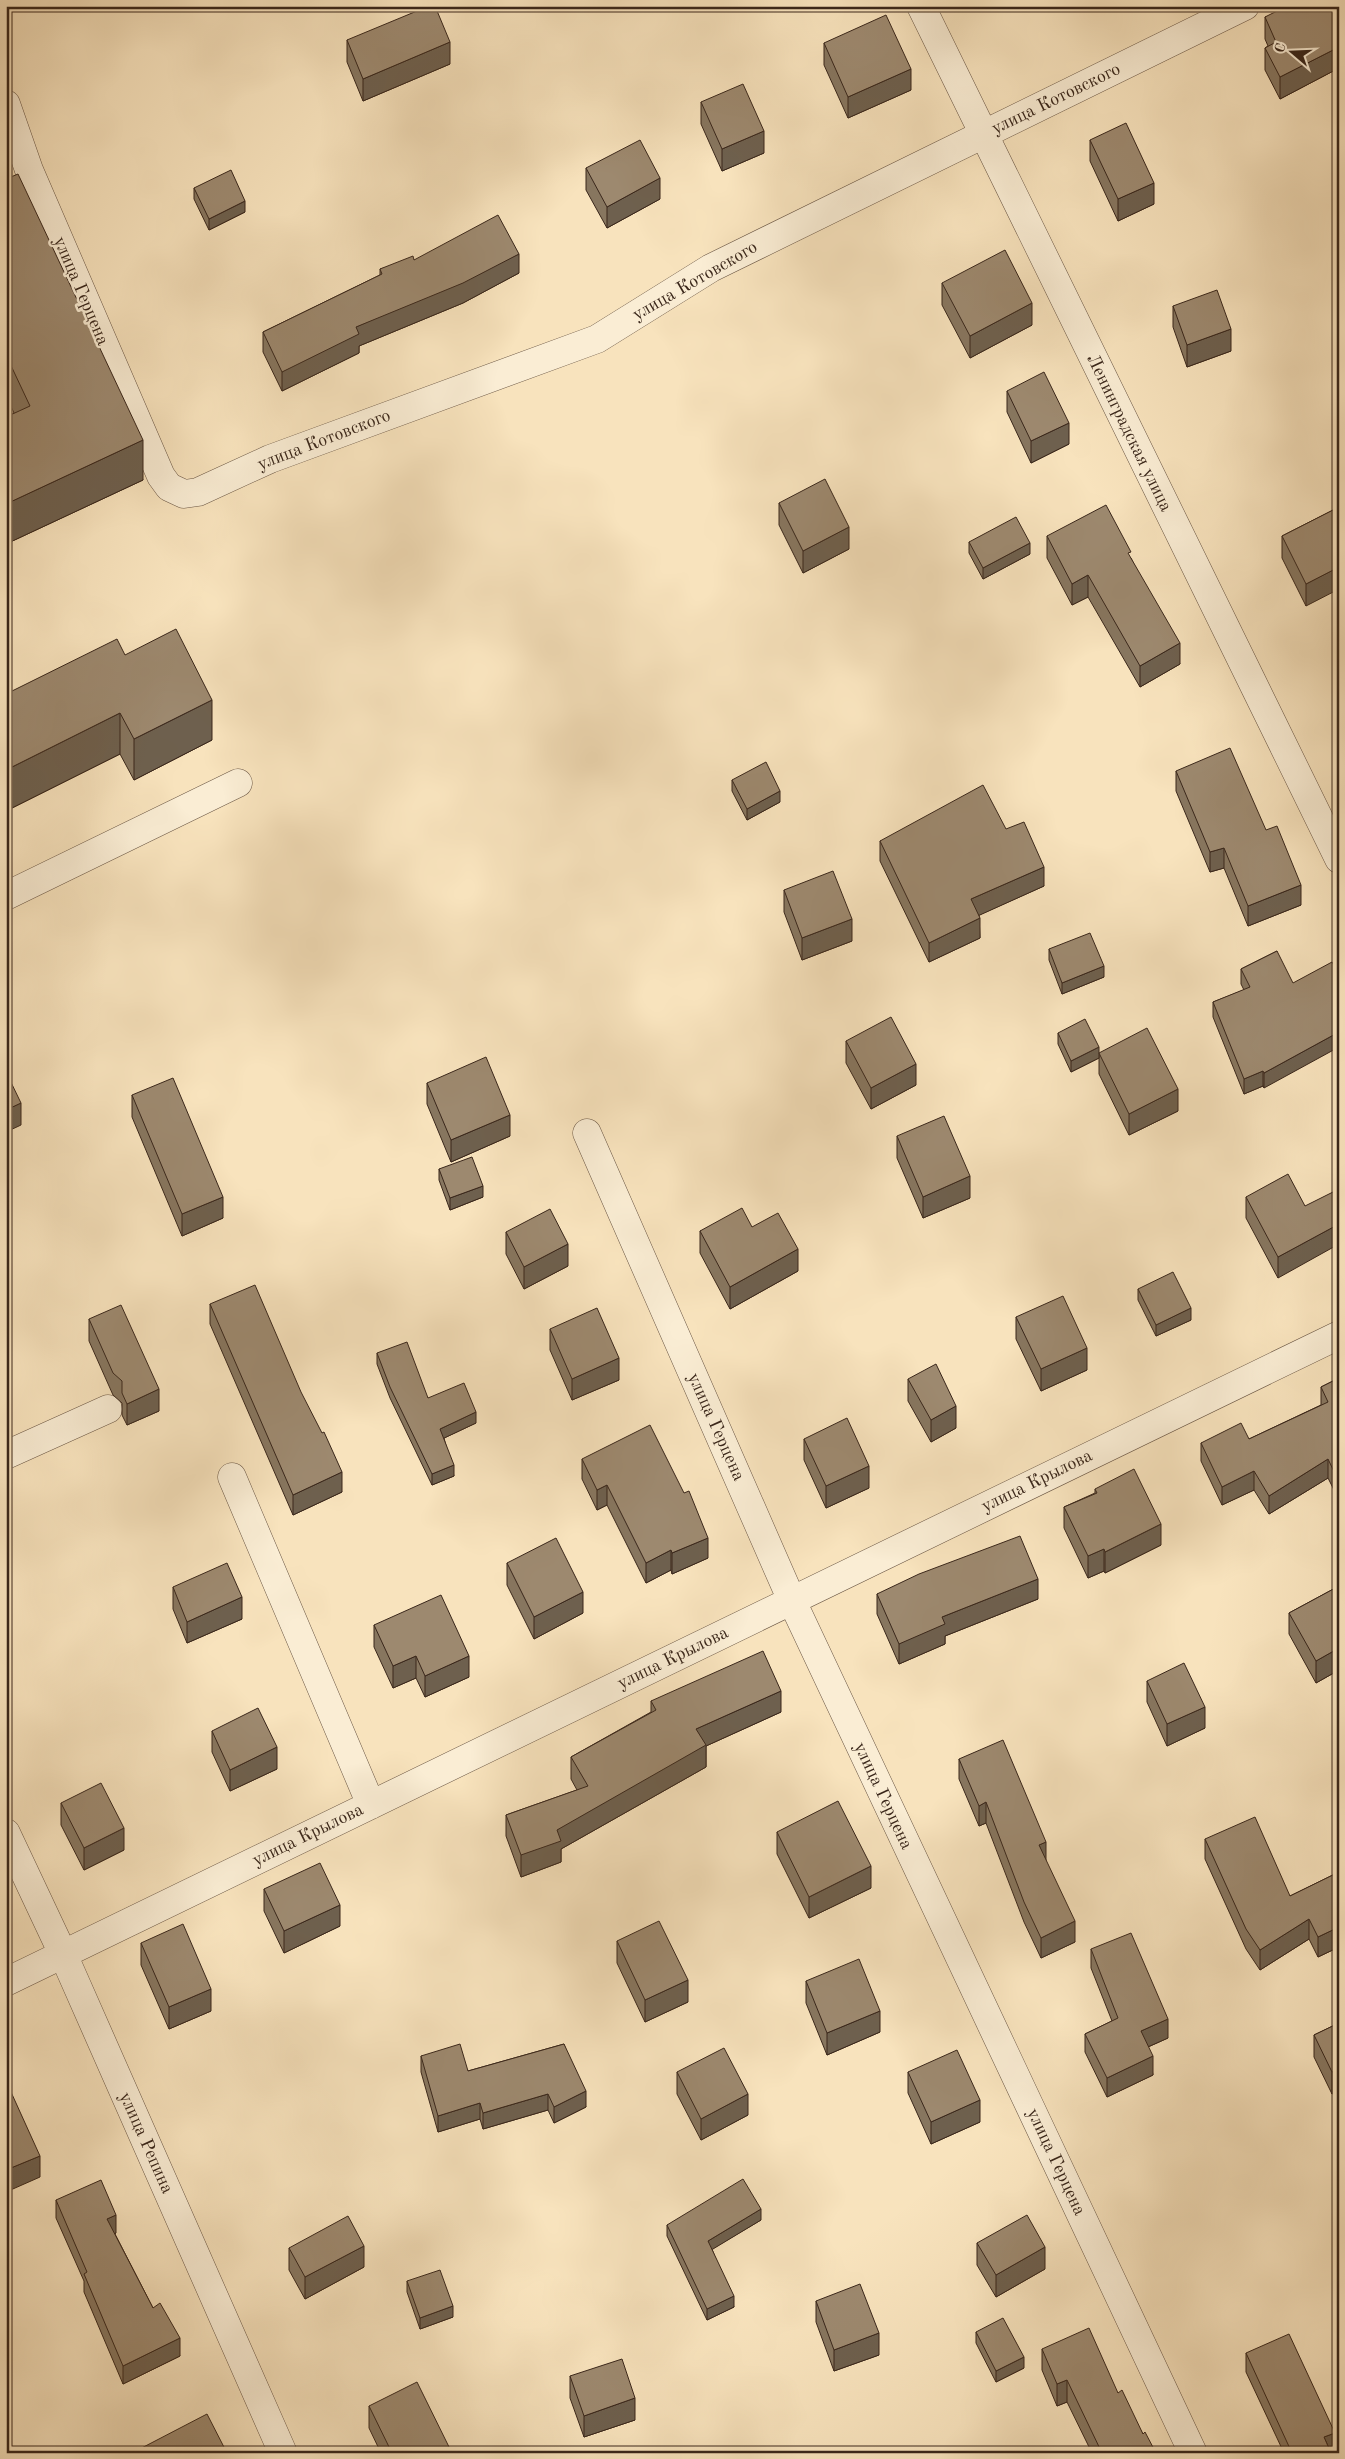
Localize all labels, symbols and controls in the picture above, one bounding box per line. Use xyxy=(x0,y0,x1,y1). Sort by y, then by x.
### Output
north arrow xyxy=(1268,28,1318,78)
text: С xyxy=(1273,41,1289,55)
street label: улица Котовского xyxy=(989,60,1123,138)
street label: улица Герцена xyxy=(50,234,112,348)
street label: улица Котовского xyxy=(630,238,761,324)
street label: Ленинградская улица xyxy=(1083,351,1175,515)
street label: улица Котовского xyxy=(255,406,393,474)
street label: улица Герцена xyxy=(684,1370,748,1484)
street label: улица Крылова xyxy=(979,1446,1095,1516)
street label: улица Крылова xyxy=(615,1623,731,1693)
street label: улица Герцена xyxy=(850,1740,916,1852)
street label: улица Крылова xyxy=(250,1800,366,1870)
street label: улица Репина xyxy=(116,2090,176,2196)
street label: улица Герцена xyxy=(1023,2106,1089,2218)

